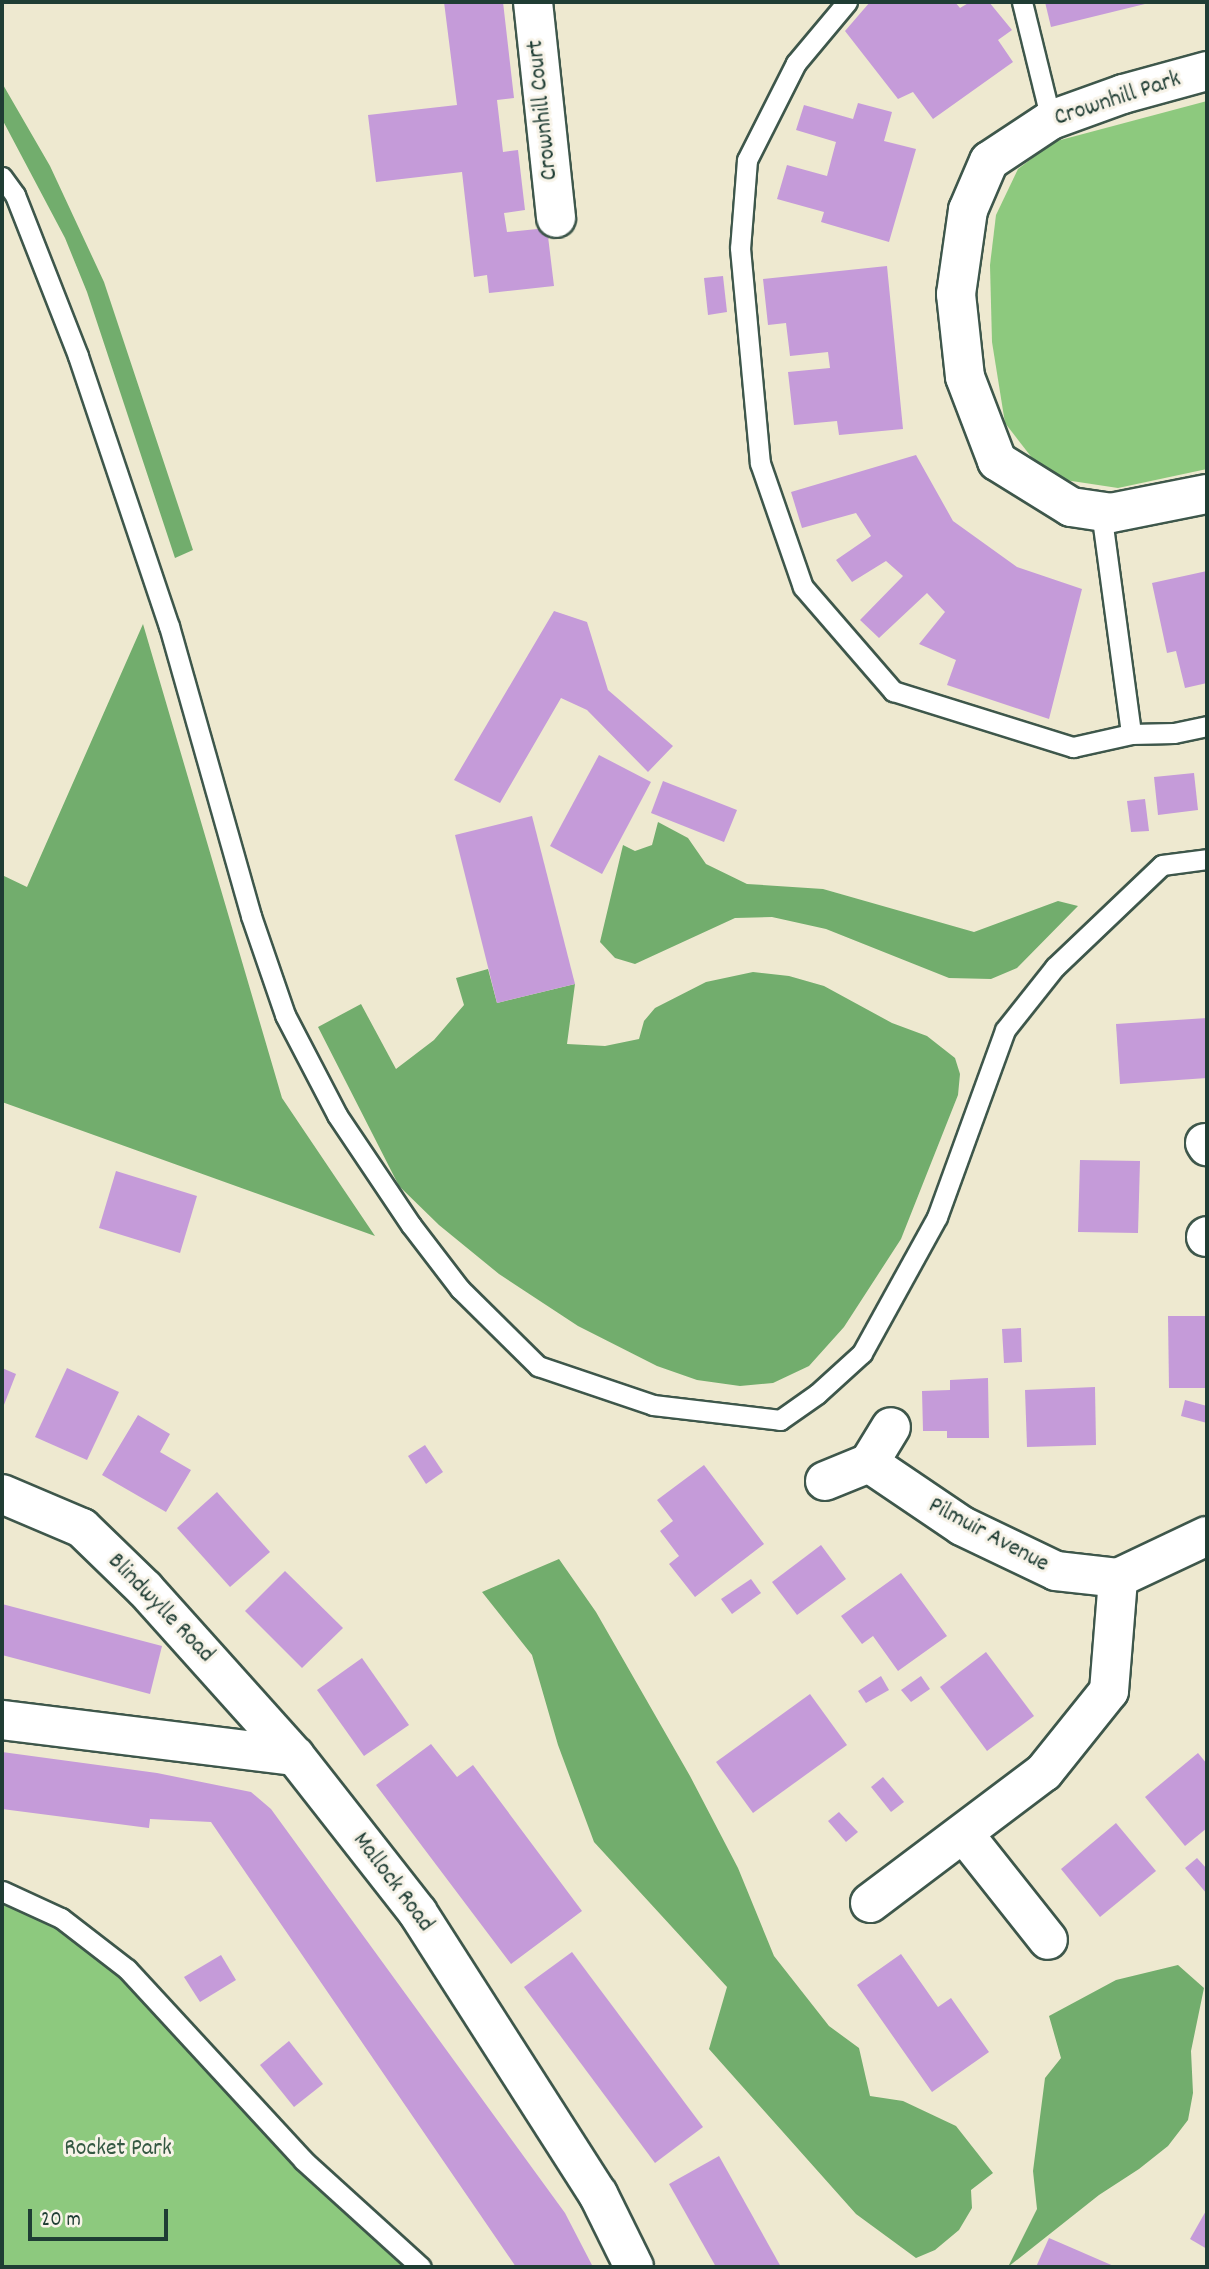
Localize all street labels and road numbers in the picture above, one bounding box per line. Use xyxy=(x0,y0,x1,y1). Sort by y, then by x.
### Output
street label: Crownhill Court xyxy=(522,38,566,182)
street label: Crownhill Park xyxy=(1051,66,1185,134)
street label: Pilmuir Avenue xyxy=(923,1492,1053,1580)
street label: Blindwylle Road xyxy=(101,1548,219,1670)
street label: Mallock Road xyxy=(345,1827,439,1939)

